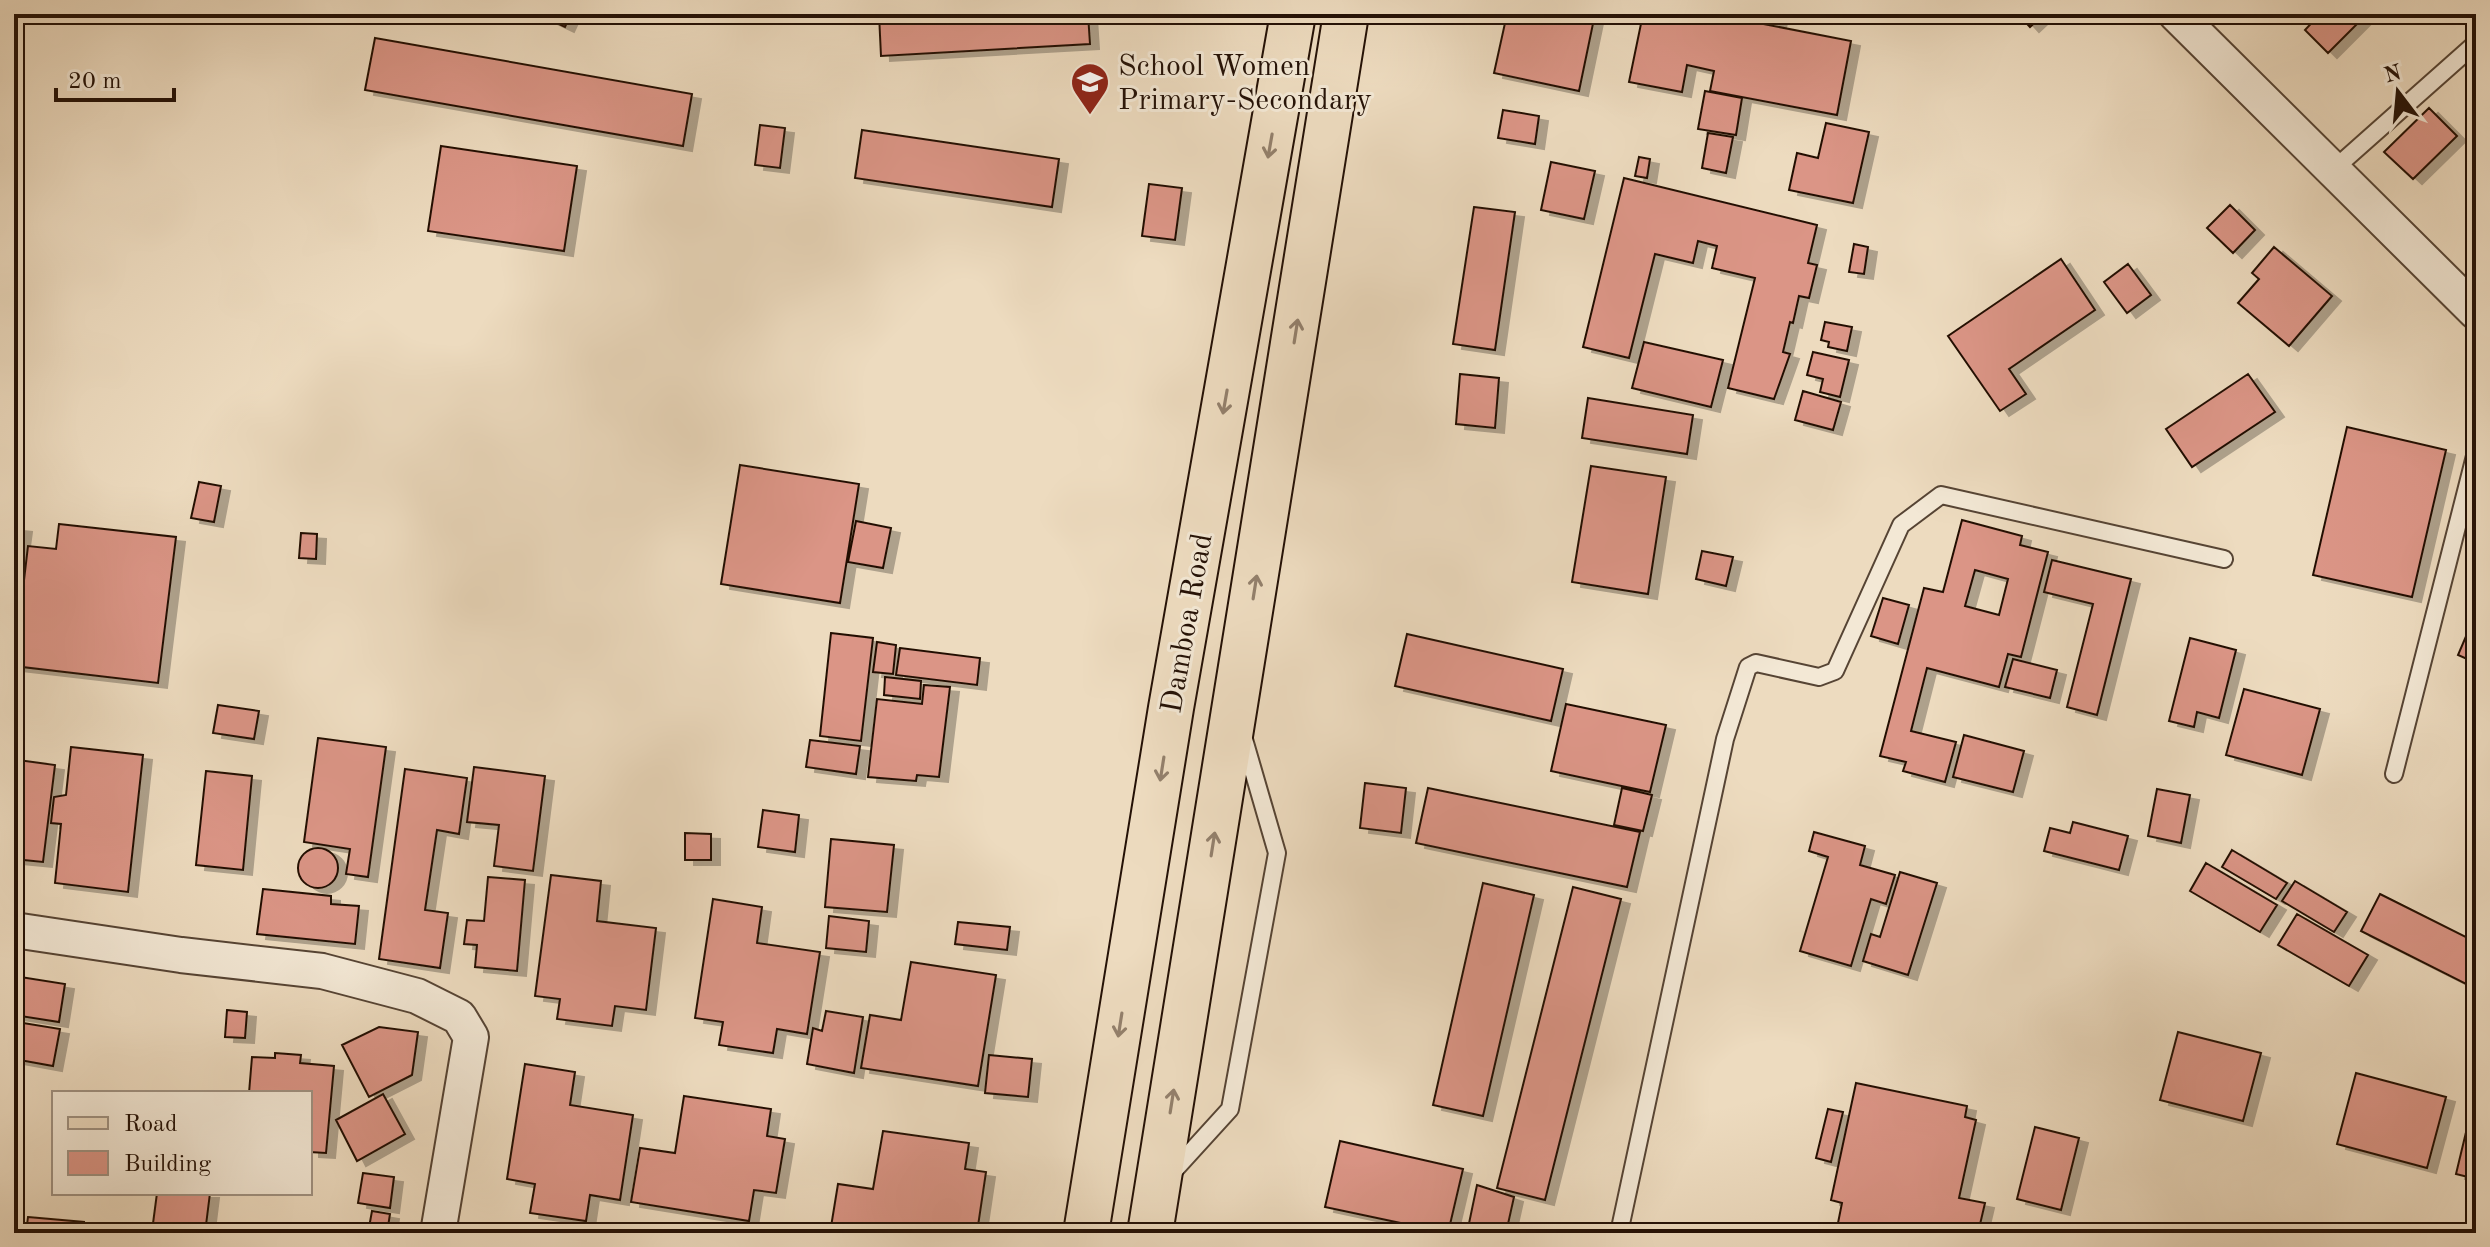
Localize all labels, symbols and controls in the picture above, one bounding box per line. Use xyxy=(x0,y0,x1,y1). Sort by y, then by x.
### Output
scale bar xyxy=(56,52,174,102)
place label: School Women Primary-Secondary xyxy=(1118,52,1372,116)
north arrow xyxy=(2358,52,2438,132)
school or university icon: School Women Primary-Secondary xyxy=(1069,61,1111,116)
text: N xyxy=(2382,62,2404,88)
text: 20 m xyxy=(68,70,122,94)
one-way arrow xyxy=(1262,133,1277,158)
one-way arrow xyxy=(1289,319,1304,344)
one-way arrow xyxy=(1217,389,1232,414)
street label: Damboa Road xyxy=(1157,531,1219,716)
one-way arrow xyxy=(1248,575,1263,601)
one-way arrow xyxy=(1153,755,1168,781)
one-way arrow xyxy=(1207,832,1222,857)
one-way arrow xyxy=(1112,1012,1127,1037)
one-way arrow xyxy=(1165,1089,1180,1114)
legend xyxy=(52,1091,312,1195)
text: Road xyxy=(124,1113,177,1137)
text: Building xyxy=(124,1153,211,1177)

